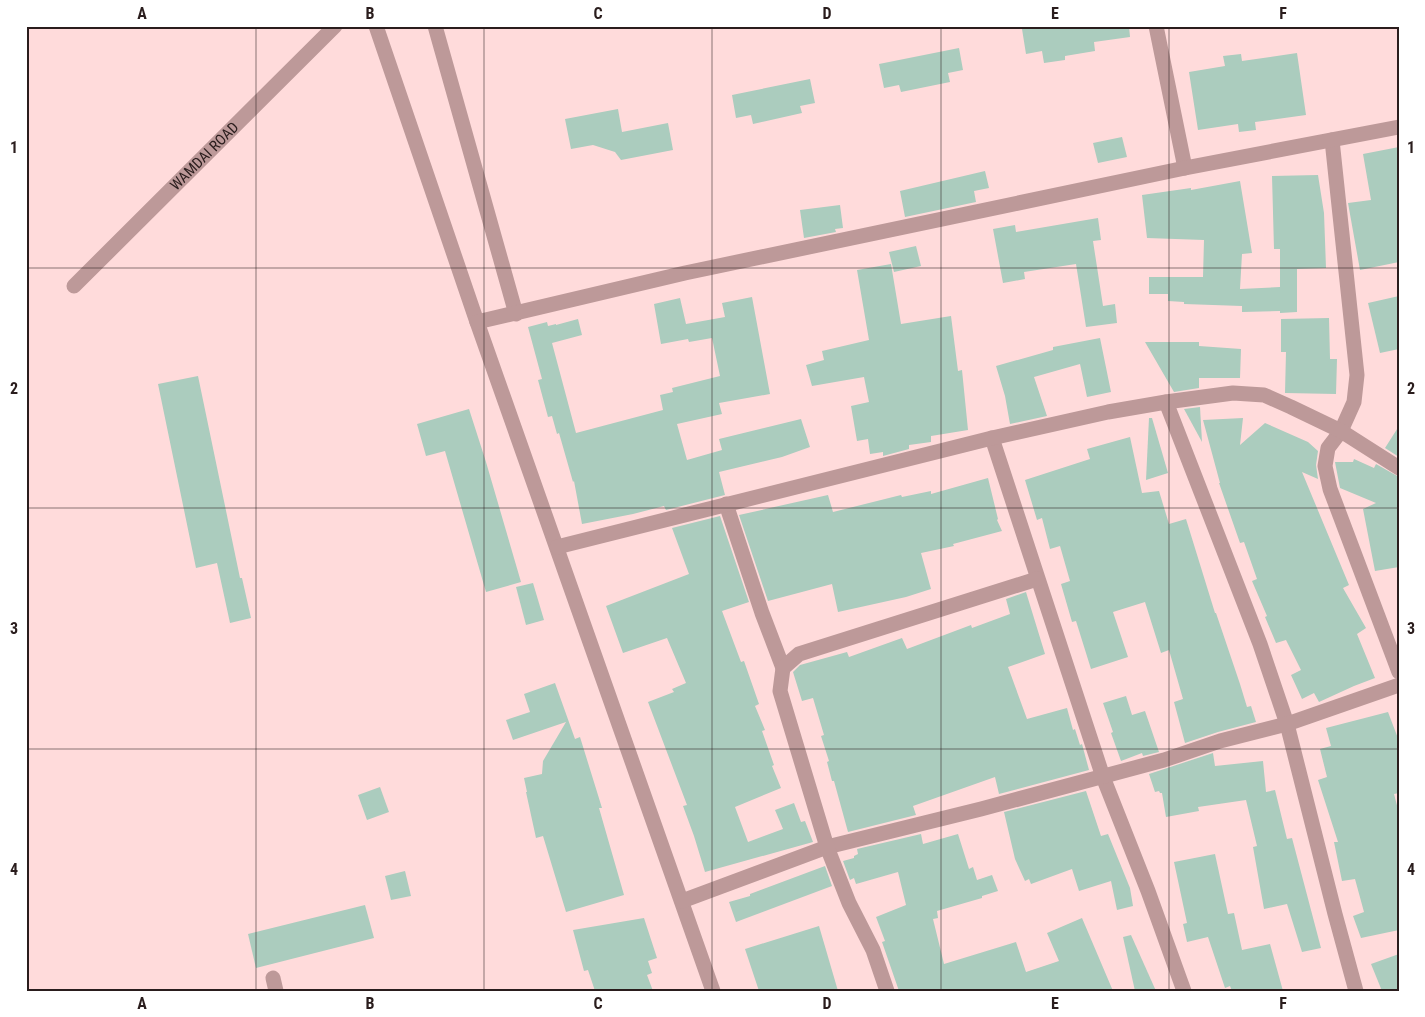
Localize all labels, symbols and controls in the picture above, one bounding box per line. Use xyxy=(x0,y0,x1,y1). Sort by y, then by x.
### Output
text: A xyxy=(137,4,147,23)
text: B xyxy=(366,4,375,23)
text: C xyxy=(593,4,603,23)
text: D xyxy=(822,4,832,23)
text: E xyxy=(1051,4,1059,23)
text: F xyxy=(1279,4,1287,23)
street label: WAMDAI ROAD xyxy=(166,118,242,194)
text: 1 xyxy=(10,138,18,157)
text: 1 xyxy=(1407,138,1415,157)
text: 2 xyxy=(10,379,18,398)
text: 2 xyxy=(1407,379,1415,398)
text: 3 xyxy=(10,619,18,638)
text: 3 xyxy=(1407,619,1415,638)
text: 4 xyxy=(10,860,18,879)
text: 4 xyxy=(1407,860,1415,879)
text: A xyxy=(137,994,147,1013)
text: B xyxy=(366,994,375,1013)
text: C xyxy=(593,994,603,1013)
text: D xyxy=(822,994,832,1013)
text: E xyxy=(1051,994,1059,1013)
text: F xyxy=(1279,994,1287,1013)

